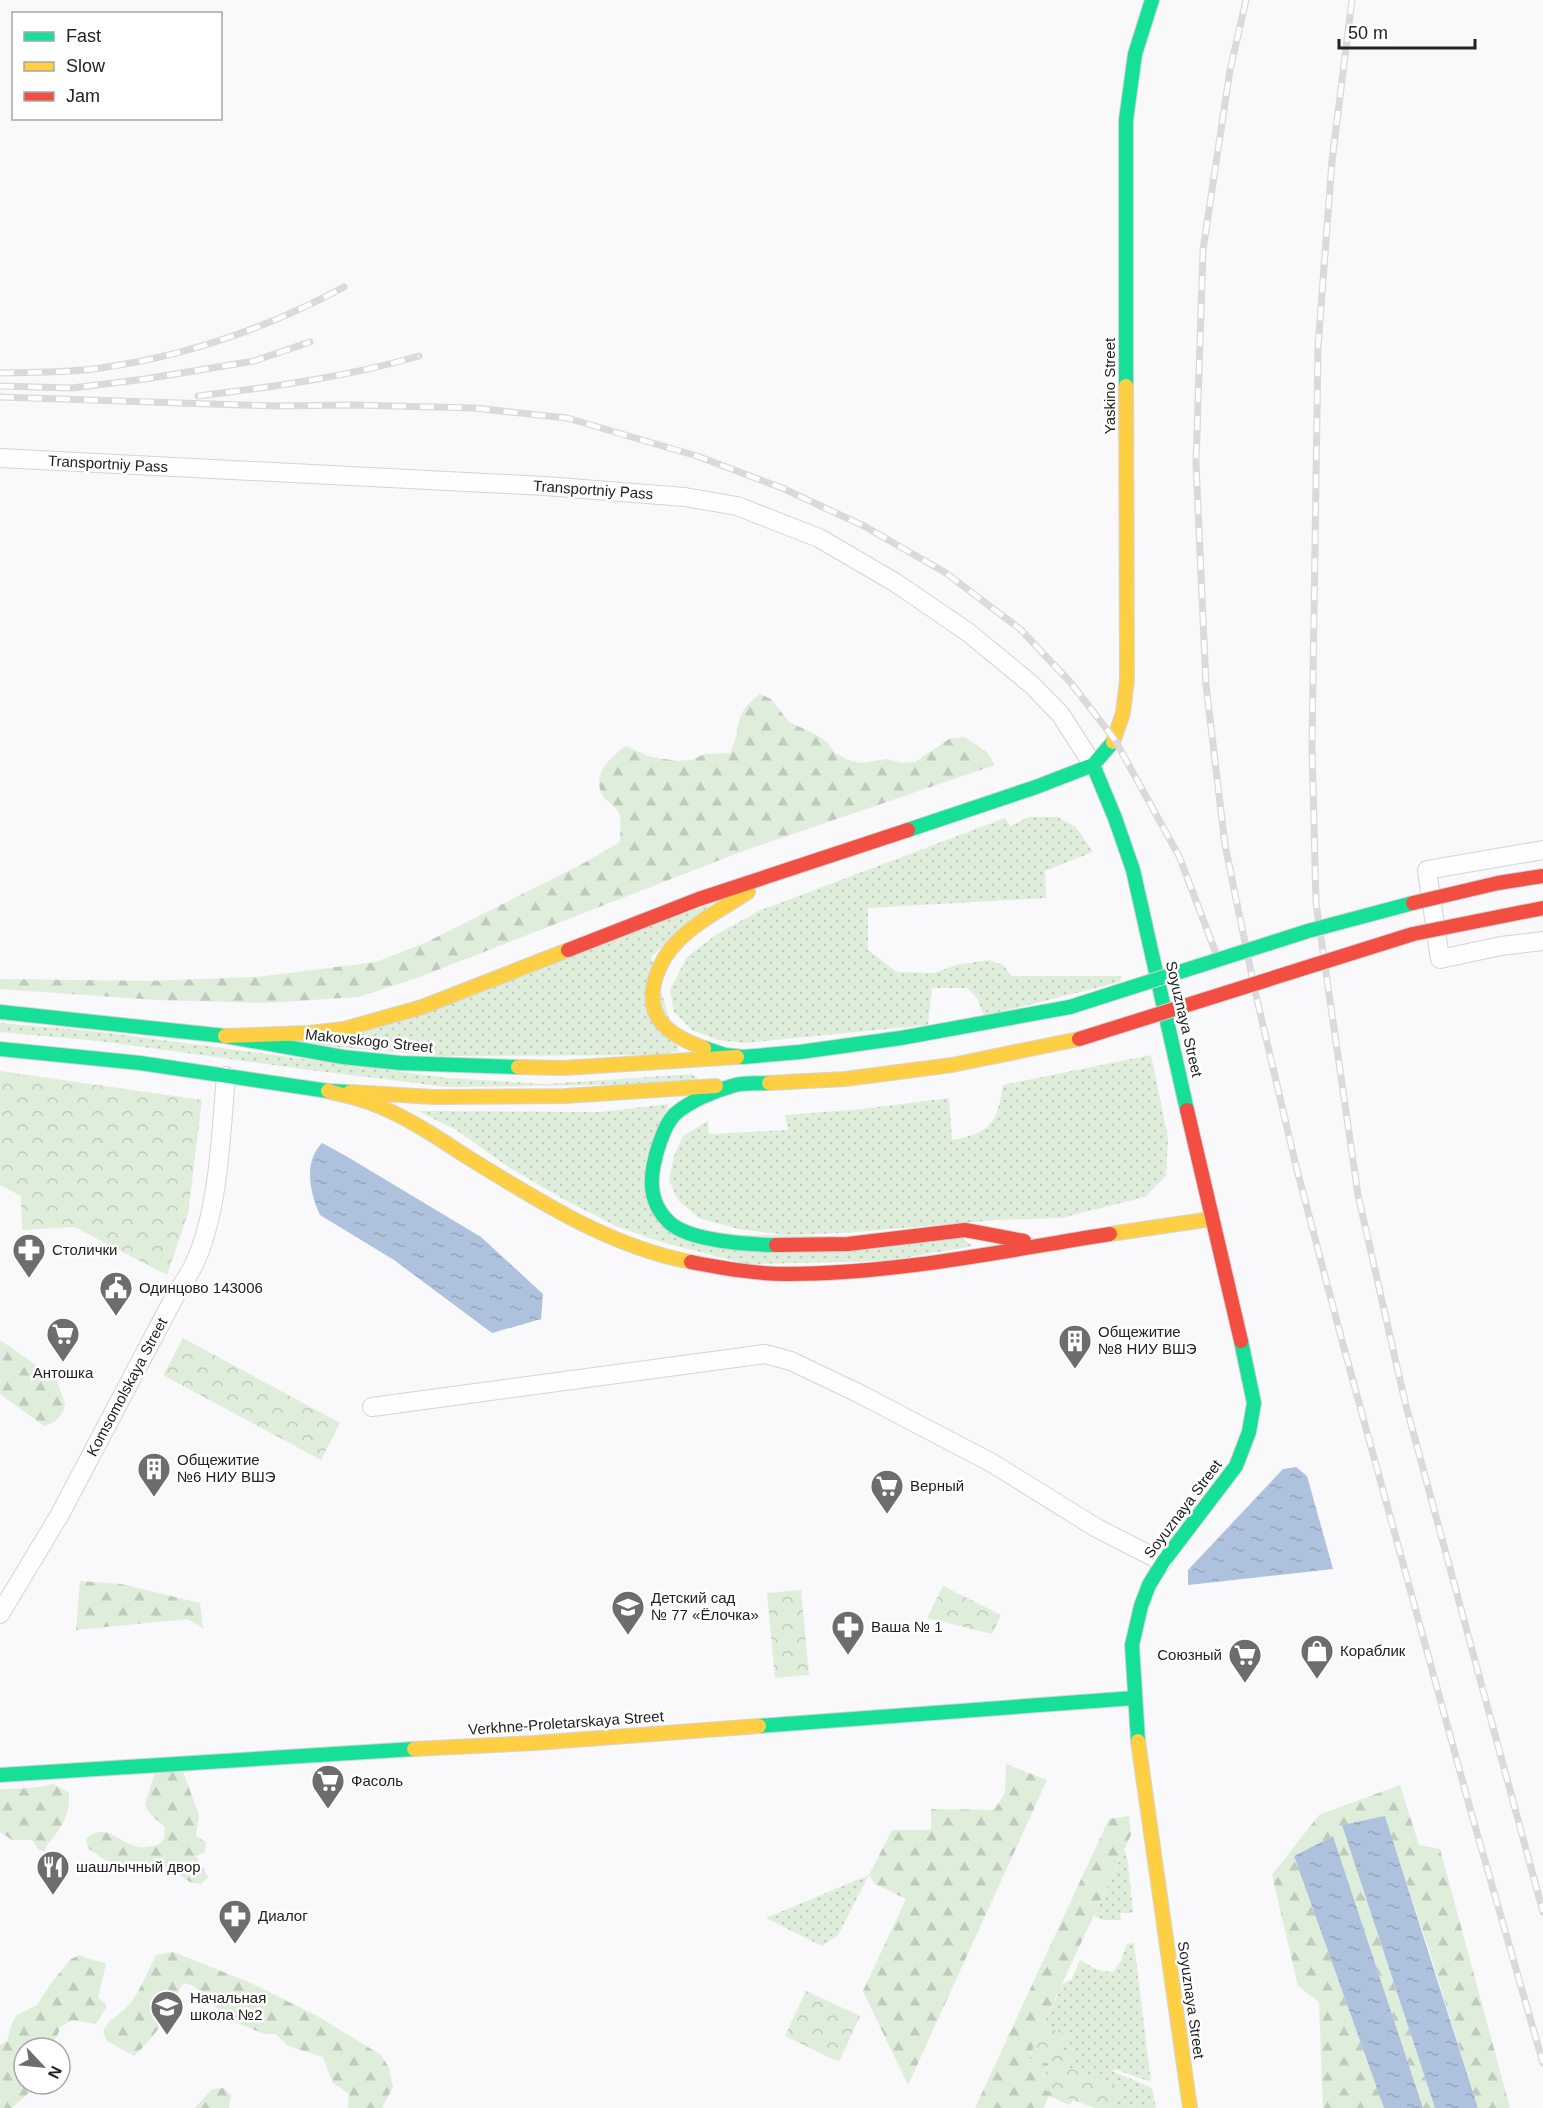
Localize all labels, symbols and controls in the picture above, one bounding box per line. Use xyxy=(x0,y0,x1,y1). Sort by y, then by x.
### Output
legend xyxy=(12,12,222,120)
scale bar xyxy=(1339,12,1476,50)
text: 50 m xyxy=(1348,23,1388,43)
text: Fast xyxy=(66,26,101,46)
text: Slow xyxy=(66,56,106,76)
text: Jam xyxy=(66,86,100,106)
street label: Yaskino Street xyxy=(1101,337,1118,434)
street label: Transportniy Pass xyxy=(47,452,169,475)
street label: Transportniy Pass xyxy=(532,477,654,502)
street label: Soyuznaya Street xyxy=(1163,959,1206,1079)
street label: Makovskogo Street xyxy=(304,1025,435,1056)
pharmacy icon: Столички xyxy=(11,1232,47,1279)
place label: Столички xyxy=(52,1241,117,1258)
public building icon: Одинцово 143006 xyxy=(98,1270,134,1317)
place label: Одинцово 143006 xyxy=(139,1279,263,1296)
street label: Komsomolskaya Street xyxy=(83,1314,171,1459)
supermarket icon: Антошка xyxy=(45,1316,81,1363)
building icon: Общежитие №8 НИУ ВШЭ xyxy=(1057,1323,1093,1370)
place label: Общежитие №8 НИУ ВШЭ xyxy=(1098,1323,1197,1357)
place label: Антошка xyxy=(33,1364,94,1381)
building icon: Общежитие №6 НИУ ВШЭ xyxy=(136,1451,172,1498)
place label: Общежитие №6 НИУ ВШЭ xyxy=(177,1451,276,1485)
street label: Soyuznaya Street xyxy=(1140,1456,1226,1561)
supermarket icon: Верный xyxy=(869,1468,905,1515)
place label: Верный xyxy=(910,1477,964,1494)
school or university icon: Детский сад № 77 «Ёлочка» xyxy=(610,1589,646,1636)
place label: Детский сад № 77 «Ёлочка» xyxy=(651,1589,759,1623)
pharmacy icon: Ваша № 1 xyxy=(830,1609,866,1656)
place label: Ваша № 1 xyxy=(871,1618,943,1635)
shop icon: Кораблик xyxy=(1299,1633,1335,1680)
supermarket icon: Союзный xyxy=(1227,1637,1263,1684)
place label: Кораблик xyxy=(1340,1642,1406,1659)
place label: Союзный xyxy=(1157,1646,1222,1663)
street label: Verkhne-Proletarskaya Street xyxy=(468,1707,665,1738)
supermarket icon: Фасоль xyxy=(310,1763,346,1810)
place label: Фасоль xyxy=(351,1772,403,1789)
restaurant icon: шашлычный двор xyxy=(35,1849,71,1896)
place label: шашлычный двор xyxy=(76,1858,201,1875)
pharmacy icon: Диалог xyxy=(217,1898,253,1945)
place label: Диалог xyxy=(258,1907,308,1924)
street label: Soyuznaya Street xyxy=(1175,1940,1208,2061)
school or university icon: Начальная школа №2 xyxy=(149,1989,185,2036)
place label: Начальная школа №2 xyxy=(190,1989,266,2023)
north arrow xyxy=(12,2036,72,2096)
text: N xyxy=(45,2063,65,2081)

